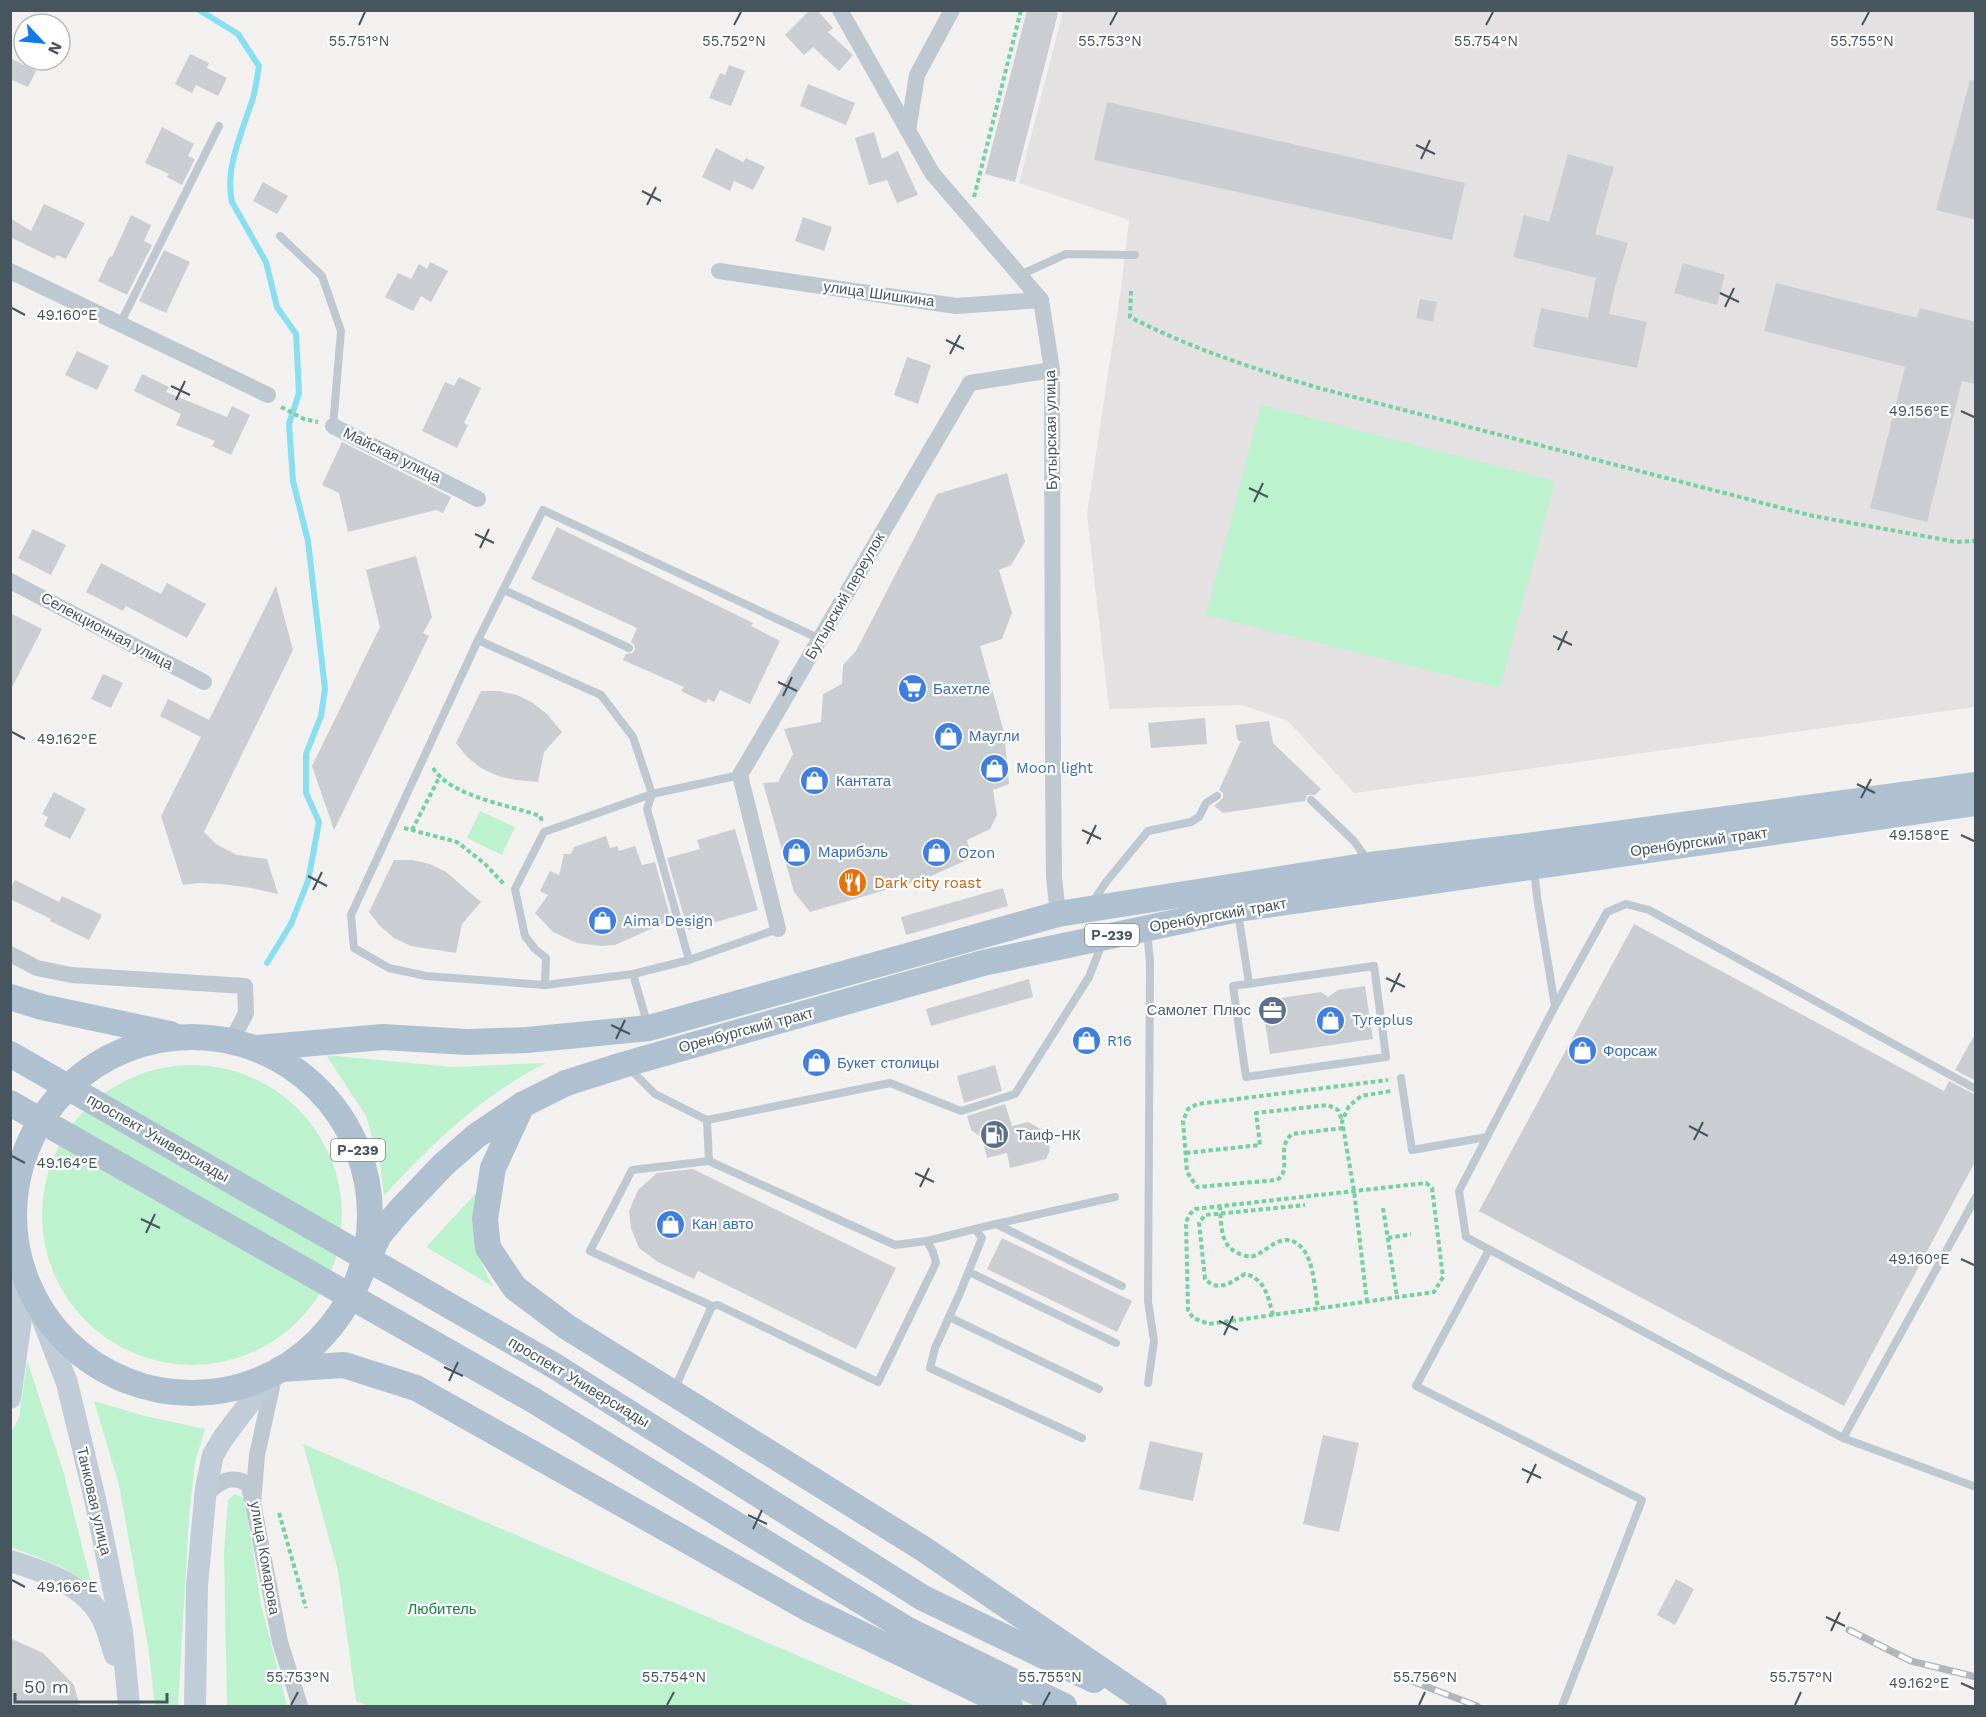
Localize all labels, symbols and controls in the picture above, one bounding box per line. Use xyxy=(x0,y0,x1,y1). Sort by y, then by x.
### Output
north arrow xyxy=(12,12,72,72)
text: 55.751°N xyxy=(328,32,390,50)
text: 55.752°N xyxy=(702,32,766,50)
text: 55.753°N xyxy=(1078,32,1142,50)
text: 55.754°N xyxy=(1454,32,1518,50)
text: 55.755°N xyxy=(1830,32,1894,50)
text: N xyxy=(44,39,66,58)
street label: улица Шишкина xyxy=(822,277,936,311)
text: 49.160°E xyxy=(36,306,98,324)
street label: Бутырская улица xyxy=(1041,369,1061,490)
text: 49.156°E xyxy=(1889,402,1949,420)
street label: Майская улица xyxy=(340,424,444,487)
street label: Бутырский переулок xyxy=(801,529,889,662)
street label: Селекционная улица xyxy=(38,589,177,674)
supermarket icon: Бахетле xyxy=(896,673,928,705)
place label: Бахетле xyxy=(933,680,990,698)
shop icon: Маугли xyxy=(932,720,964,752)
place label: Маугли xyxy=(969,727,1020,745)
text: 49.162°E xyxy=(37,730,97,748)
shop icon: Moon light xyxy=(979,752,1011,784)
place label: Moon light xyxy=(1016,759,1094,777)
shop icon: Кантата xyxy=(799,765,831,797)
place label: Кантата xyxy=(836,772,892,790)
street label: Оренбургский тракт xyxy=(1629,823,1769,861)
text: 49.158°E xyxy=(1889,826,1949,844)
shop icon: Марибэль xyxy=(781,836,813,868)
shop icon: Ozon xyxy=(921,837,953,869)
place label: Марибэль xyxy=(818,843,888,861)
place label: Ozon xyxy=(958,844,995,862)
restaurant icon: Dark city roast xyxy=(837,867,869,899)
place label: Dark city roast xyxy=(874,874,982,892)
street label: Оренбургский тракт xyxy=(1148,894,1288,936)
shop icon: Aima Design xyxy=(586,905,618,937)
place label: Aima Design xyxy=(623,912,713,930)
road number: Р-239 xyxy=(1085,924,1139,946)
office icon: Самолет Плюс xyxy=(1256,994,1288,1026)
place label: Самолет Плюс xyxy=(1146,1001,1251,1019)
street label: Оренбургский тракт xyxy=(677,1003,815,1057)
shop icon: Tyreplus xyxy=(1315,1004,1347,1036)
place label: Tyreplus xyxy=(1352,1011,1413,1029)
shop icon: R16 xyxy=(1070,1025,1102,1057)
place label: R16 xyxy=(1107,1032,1132,1050)
shop icon: Форсаж xyxy=(1566,1035,1598,1067)
place label: Форсаж xyxy=(1603,1042,1657,1060)
shop icon: Букет столицы xyxy=(800,1047,832,1079)
place label: Букет столицы xyxy=(837,1054,939,1072)
street label: проспект Универсиады xyxy=(84,1090,232,1186)
fuel station icon: Таиф-НК xyxy=(979,1119,1011,1151)
place label: Таиф-НК xyxy=(1016,1126,1081,1144)
road number: Р-239 xyxy=(331,1139,385,1161)
text: 49.164°E xyxy=(36,1154,98,1172)
shop icon: Кан авто xyxy=(655,1208,687,1240)
place label: Кан авто xyxy=(692,1215,754,1233)
text: 49.160°E xyxy=(1888,1250,1950,1268)
street label: проспект Универсиады xyxy=(505,1333,653,1431)
street label: Танковая улица xyxy=(73,1445,115,1558)
street label: улица Комарова xyxy=(246,1500,284,1617)
text: 49.166°E xyxy=(37,1578,98,1596)
park label: Любитель xyxy=(407,1600,477,1618)
scale bar xyxy=(15,1666,166,1704)
text: 55.753°N xyxy=(266,1668,330,1686)
text: 55.754°N xyxy=(642,1668,706,1686)
text: 55.755°N xyxy=(1018,1668,1082,1686)
text: 55.756°N xyxy=(1393,1668,1457,1686)
text: 55.757°N xyxy=(1769,1668,1833,1686)
text: 49.162°E xyxy=(1889,1674,1949,1692)
text: 50 m xyxy=(24,1676,69,1697)

